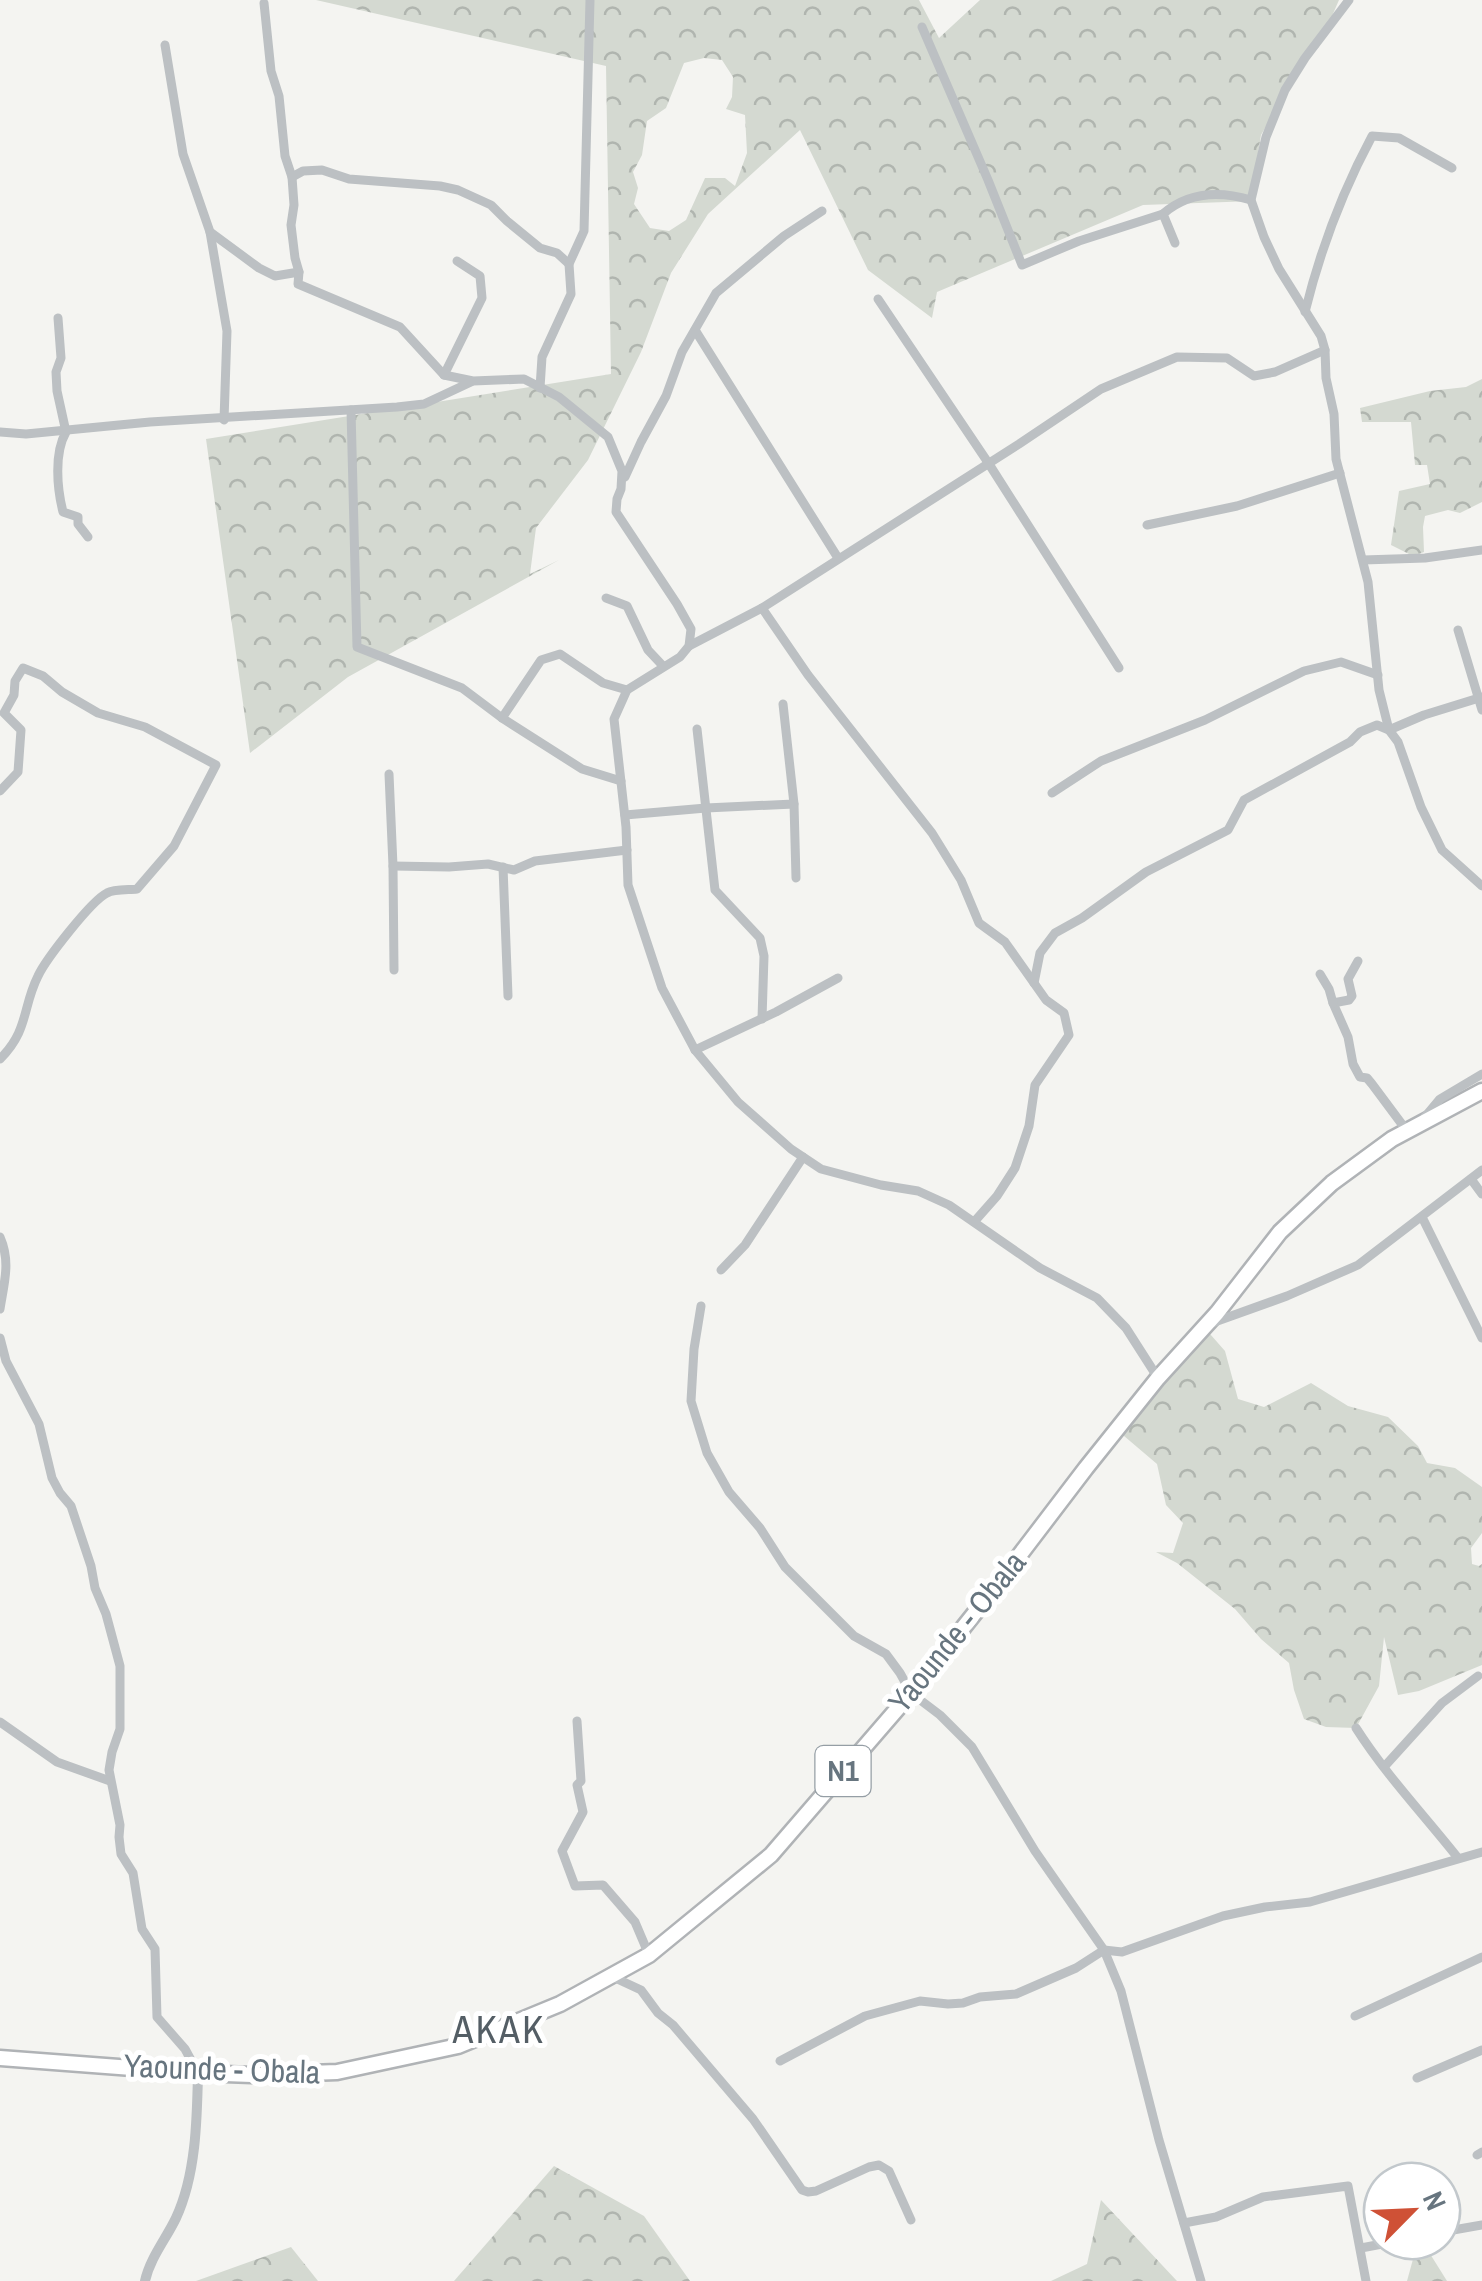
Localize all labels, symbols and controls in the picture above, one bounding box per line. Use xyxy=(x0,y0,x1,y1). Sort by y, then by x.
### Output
street label: Yaounde - Obala xyxy=(878,1541,1035,1722)
road number: N1 xyxy=(816,1746,870,1796)
district label: AKAK xyxy=(451,2004,546,2055)
street label: Yaounde - Obala xyxy=(123,2044,321,2093)
north arrow xyxy=(1362,2161,1462,2261)
text: N xyxy=(1414,2186,1456,2216)

